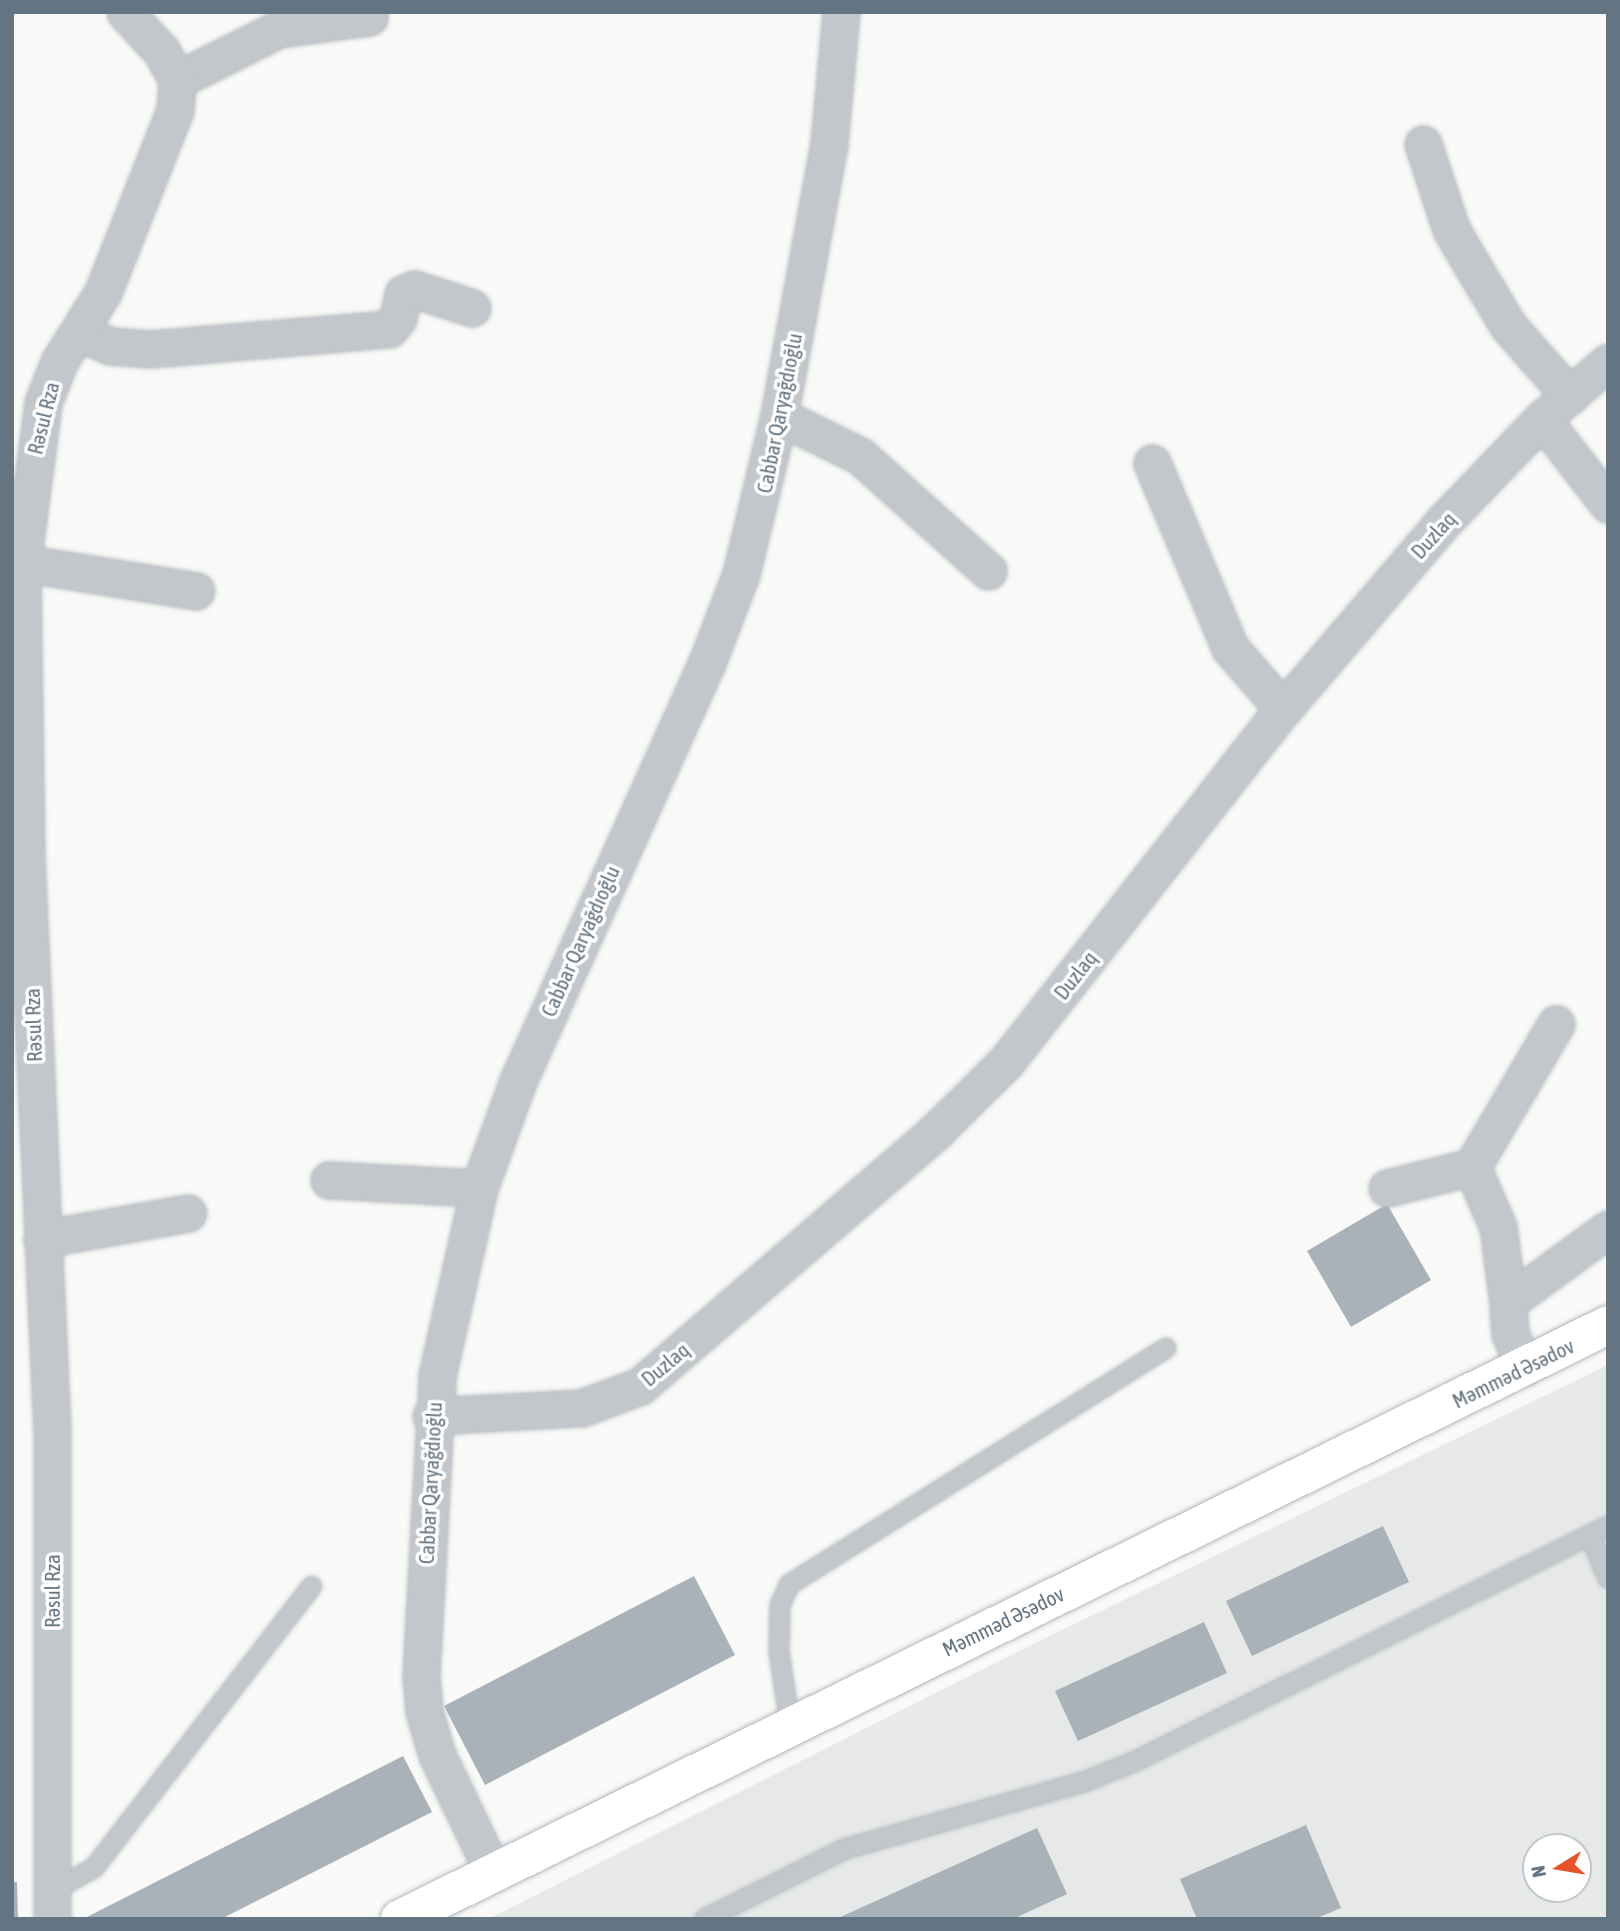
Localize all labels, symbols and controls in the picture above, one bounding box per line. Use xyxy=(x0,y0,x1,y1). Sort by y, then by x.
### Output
street label: Cabbar Qaryağdıoğlu xyxy=(751,331,807,495)
street label: Rəsul Rza xyxy=(22,379,64,457)
street label: Duzlaq xyxy=(1405,506,1461,564)
street label: Cabbar Qaryağdıoğlu xyxy=(535,862,625,1020)
street label: Duzlaq xyxy=(1048,946,1102,1004)
street label: Rəsul Rza xyxy=(19,988,47,1062)
street label: Məmməd Əsədov xyxy=(1448,1333,1578,1413)
street label: Duzlaq xyxy=(636,1337,694,1391)
street label: Cabbar Qaryağdıoğlu xyxy=(413,1401,447,1565)
street label: Rəsul Rza xyxy=(39,1554,65,1628)
street label: Məmməd Əsədov xyxy=(938,1581,1068,1661)
north arrow xyxy=(1522,1833,1592,1903)
text: N xyxy=(1526,1864,1550,1879)

